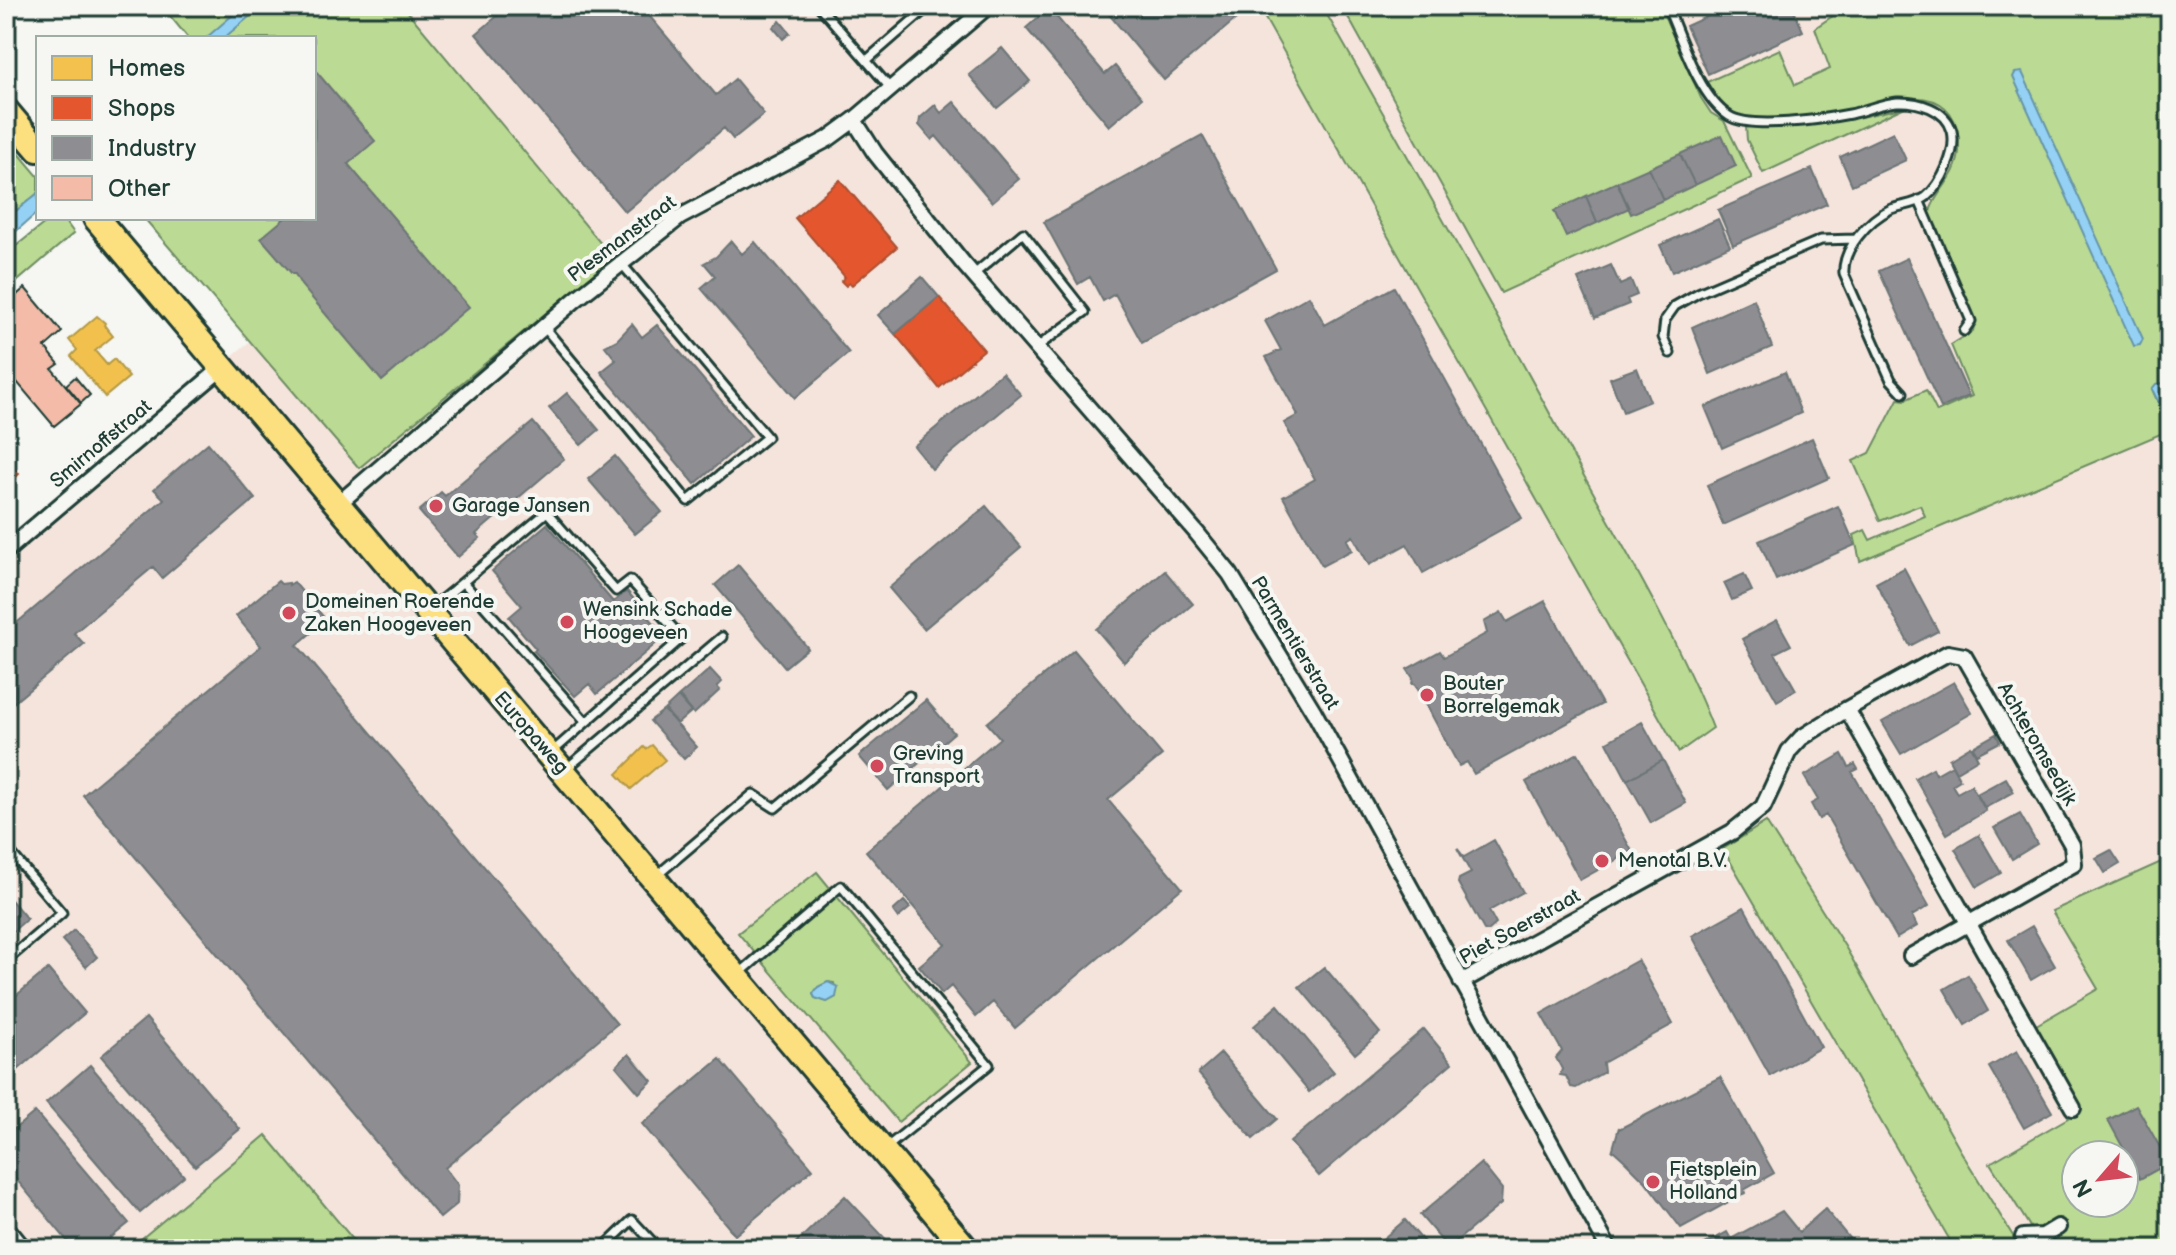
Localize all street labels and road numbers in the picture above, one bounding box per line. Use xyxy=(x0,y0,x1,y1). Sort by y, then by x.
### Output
street label: Plesmanstraat xyxy=(563,190,681,288)
street label: Smirnoffstraat xyxy=(45,395,157,493)
street label: Parmentierstraat xyxy=(1246,572,1344,714)
street label: Achteromsedijk xyxy=(1992,678,2082,810)
street label: Europaweg xyxy=(489,687,573,779)
street label: Piet Soerstraat xyxy=(1455,884,1585,970)

